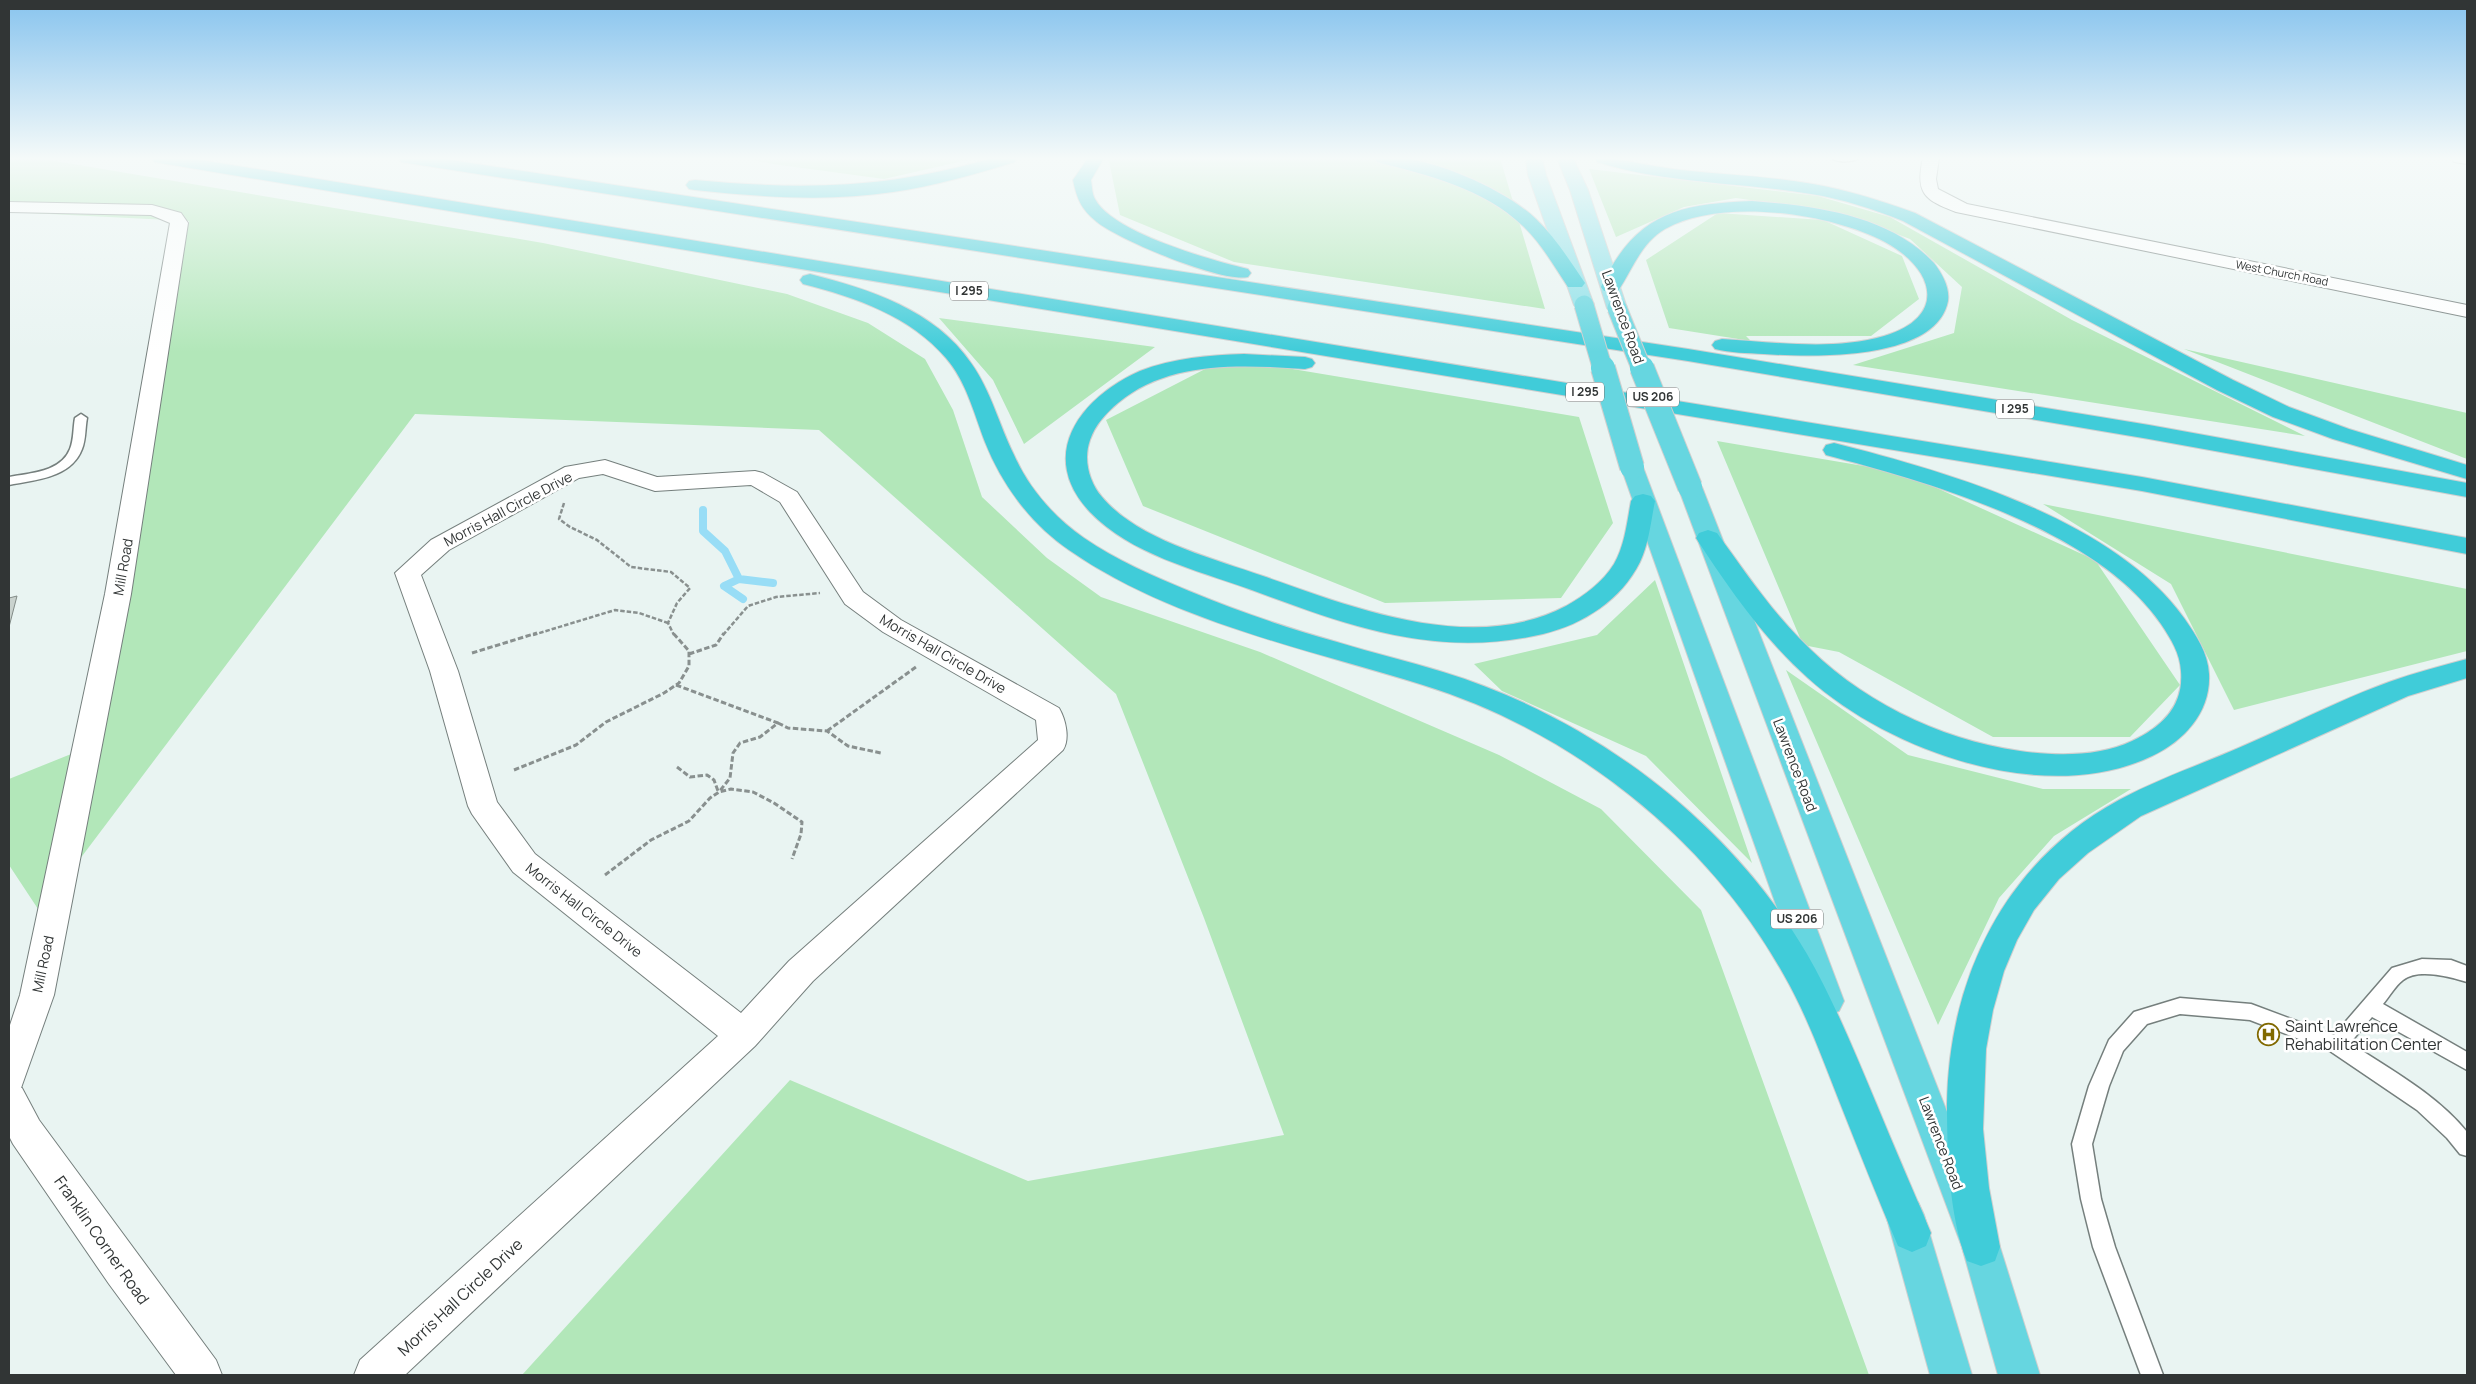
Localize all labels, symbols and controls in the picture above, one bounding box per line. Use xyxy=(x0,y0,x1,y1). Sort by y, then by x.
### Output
street label: West Church Road xyxy=(2234,256,2330,289)
street label: Lawrence Road xyxy=(1598,267,1649,366)
road number: I 295 xyxy=(950,282,988,300)
road number: I 295 xyxy=(1566,382,1604,402)
road number: US 206 xyxy=(1627,388,1679,407)
road number: I 295 xyxy=(1996,399,2034,418)
street label: Morris Hall Circle Drive xyxy=(440,467,575,551)
street label: Mill Road xyxy=(108,537,137,597)
street label: Morris Hall Circle Drive xyxy=(877,610,1010,698)
street label: Lawrence Road xyxy=(1769,716,1822,814)
street label: Morris Hall Circle Drive xyxy=(522,858,646,961)
road number: US 206 xyxy=(1771,910,1823,929)
street label: Mill Road xyxy=(27,934,58,994)
place label: Saint Lawrence Rehabilitation Center xyxy=(2285,1015,2443,1055)
hospital icon: Saint Lawrence Rehabilitation Center xyxy=(2257,1023,2281,1047)
street label: Lawrence Road xyxy=(1915,1094,1968,1192)
street label: Franklin Corner Road xyxy=(49,1171,155,1309)
street label: Morris Hall Circle Drive xyxy=(393,1233,527,1361)

